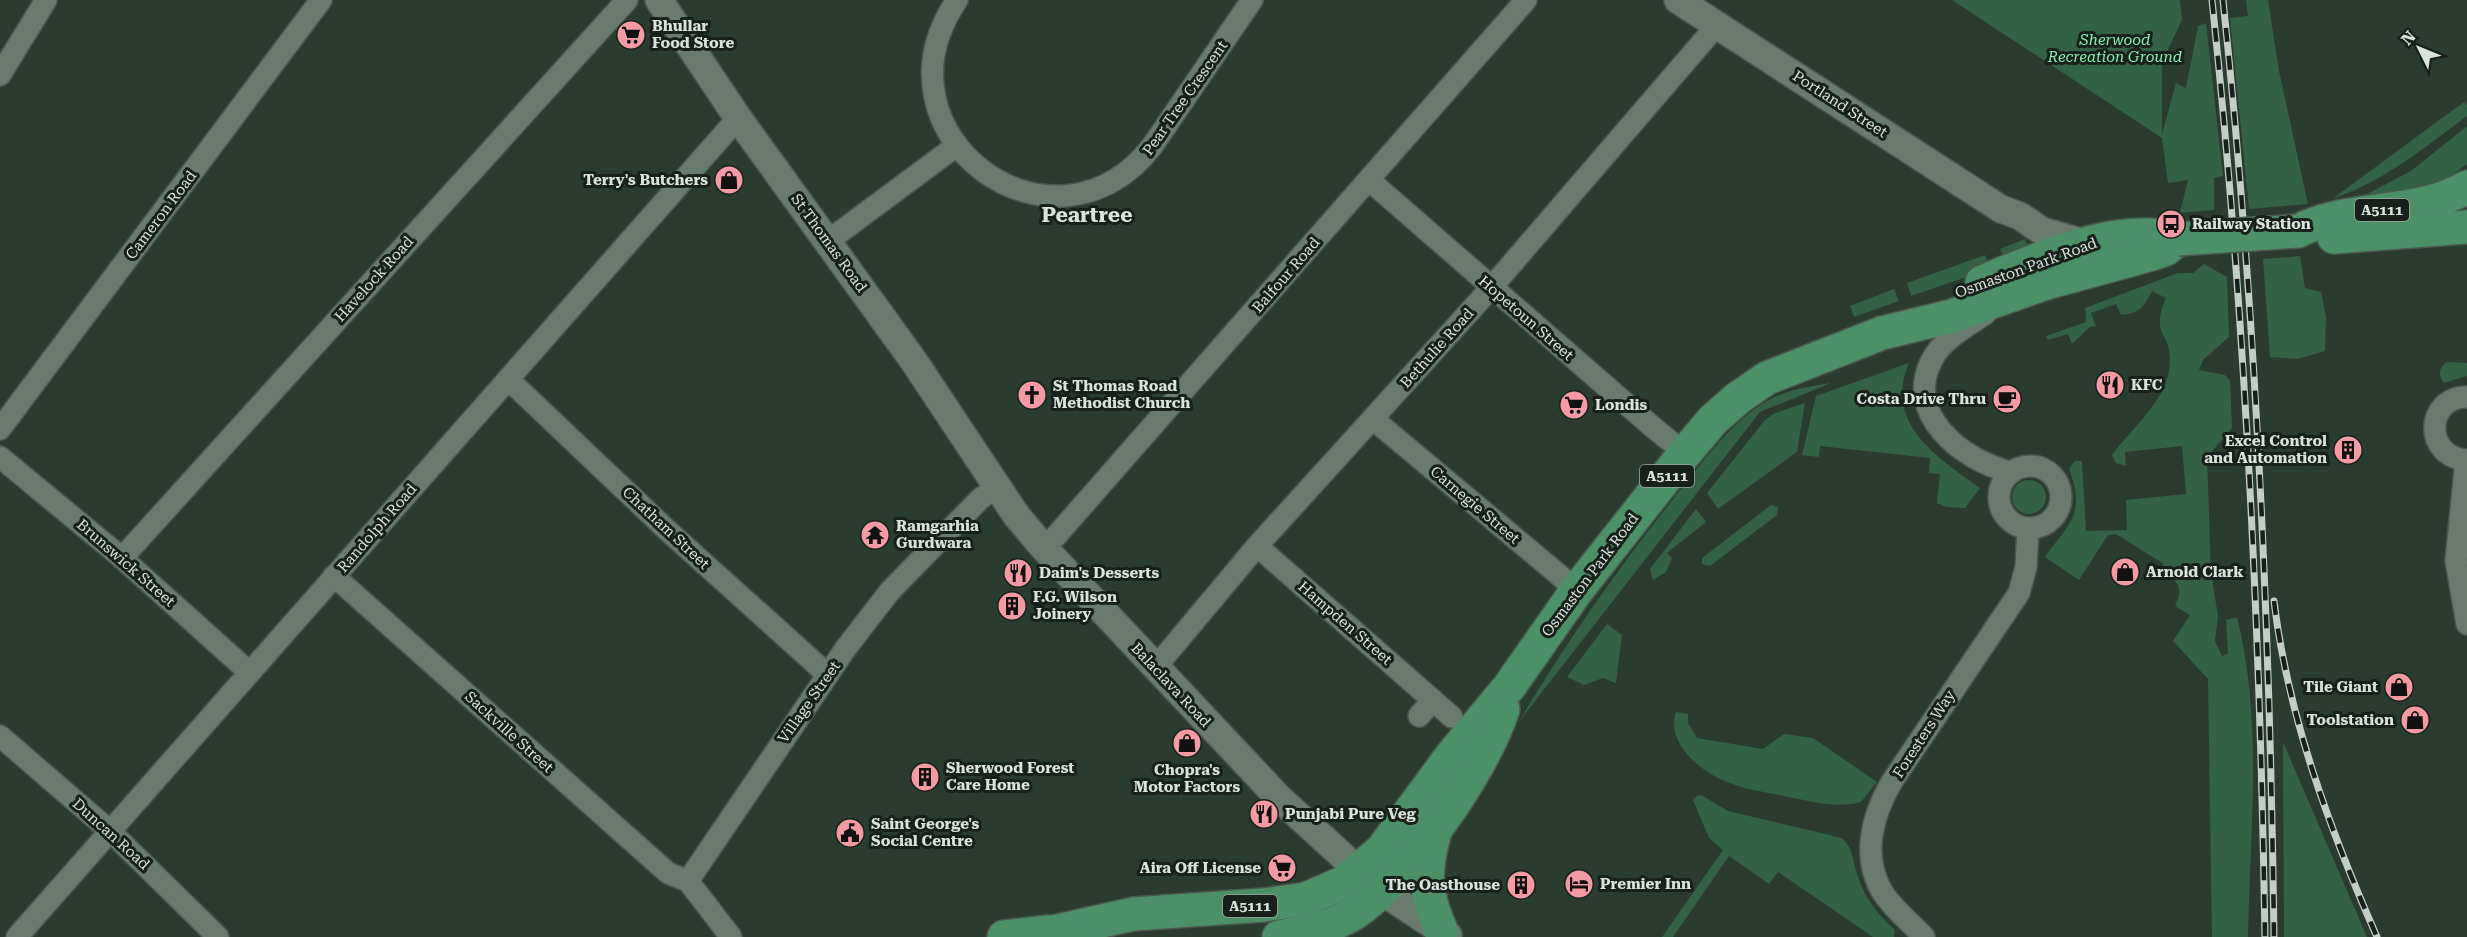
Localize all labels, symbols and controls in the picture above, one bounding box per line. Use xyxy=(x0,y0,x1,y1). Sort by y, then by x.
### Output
place label: Bhullar Food Store xyxy=(652,17,734,52)
north arrow xyxy=(2389,18,2449,78)
supermarket icon: Bhullar Food Store xyxy=(615,19,647,51)
text: N xyxy=(2397,27,2420,49)
park label: Sherwood Recreation Ground xyxy=(2047,31,2182,66)
street label: Pear Tree Crescent xyxy=(1139,37,1232,159)
street label: Portland Street xyxy=(1789,67,1891,142)
shop icon: Terry's Butchers xyxy=(713,164,745,196)
street label: Cameron Road xyxy=(122,167,200,263)
place label: Terry's Butchers xyxy=(583,171,708,189)
street label: St Thomas Road xyxy=(787,190,871,296)
road number: A5111 xyxy=(2355,199,2409,221)
district label: Peartree xyxy=(1042,203,1133,227)
bus stop icon: Railway Station xyxy=(2155,208,2187,240)
place label: Railway Station xyxy=(2192,215,2311,233)
street label: Havelock Road xyxy=(331,232,417,326)
street label: Balfour Road xyxy=(1248,233,1324,316)
street label: Osmaston Park Road xyxy=(1953,234,2100,302)
street label: Hopetoun Street xyxy=(1475,272,1578,364)
street label: Bethulie Road xyxy=(1396,304,1478,392)
restaurant icon: KFC xyxy=(2094,369,2126,401)
place label: KFC xyxy=(2131,376,2163,394)
place label: St Thomas Road Methodist Church xyxy=(1053,377,1190,412)
church icon: St Thomas Road Methodist Church xyxy=(1016,379,1048,411)
cafe icon: Costa Drive Thru xyxy=(1991,383,2023,415)
supermarket icon: Londis xyxy=(1558,389,1590,421)
place label: Costa Drive Thru xyxy=(1857,390,1986,408)
place label: Londis xyxy=(1595,396,1647,414)
place label: Excel Control and Automation xyxy=(2204,432,2327,467)
building icon: Excel Control and Automation xyxy=(2332,434,2364,466)
street label: Carnegie Street xyxy=(1427,462,1524,548)
road number: A5111 xyxy=(1640,465,1694,487)
street label: Randolph Road xyxy=(334,480,421,576)
street label: Chatham Street xyxy=(619,483,714,573)
street label: Osmaston Park Road xyxy=(1538,509,1642,640)
street label: Brunswick Street xyxy=(73,515,179,611)
place label: Ramgarhia Gurdwara xyxy=(896,517,979,552)
temple icon: Ramgarhia Gurdwara xyxy=(859,519,891,551)
shop icon: Arnold Clark xyxy=(2109,556,2141,588)
restaurant icon: Daim's Desserts xyxy=(1002,557,1034,589)
place label: Arnold Clark xyxy=(2146,563,2244,581)
place label: Daim's Desserts xyxy=(1039,564,1159,582)
street label: Hampden Street xyxy=(1294,577,1396,669)
place label: F.G. Wilson Joinery xyxy=(1033,588,1117,623)
building icon: F.G. Wilson Joinery xyxy=(996,590,1028,622)
street label: Balaclava Road xyxy=(1127,639,1215,731)
street label: Village Street xyxy=(774,657,844,746)
shop icon: Tile Giant xyxy=(2383,671,2415,703)
place label: Tile Giant xyxy=(2303,678,2378,696)
street label: Foresters Way xyxy=(1889,687,1959,781)
street label: Sackville Street xyxy=(461,688,557,777)
shop icon: Toolstation xyxy=(2399,704,2431,736)
place label: Toolstation xyxy=(2306,711,2394,729)
shop icon: Chopra's Motor Factors xyxy=(1171,727,1203,759)
place label: Sherwood Forest Care Home xyxy=(946,759,1074,794)
building icon: Sherwood Forest Care Home xyxy=(909,761,941,793)
place label: Chopra's Motor Factors xyxy=(1134,761,1240,796)
street label: Duncan Road xyxy=(69,795,154,874)
restaurant icon: Punjabi Pure Veg xyxy=(1248,798,1280,830)
place label: Punjabi Pure Veg xyxy=(1285,805,1416,823)
place label: Saint George's Social Centre xyxy=(871,815,979,850)
public building icon: Saint George's Social Centre xyxy=(834,817,866,849)
supermarket icon: Aira Off License xyxy=(1266,852,1298,884)
place label: Aira Off License xyxy=(1140,859,1261,877)
hotel icon: Premier Inn xyxy=(1563,868,1595,900)
building icon: The Oasthouse xyxy=(1505,869,1537,901)
place label: Premier Inn xyxy=(1600,875,1691,893)
place label: The Oasthouse xyxy=(1386,876,1500,894)
road number: A5111 xyxy=(1223,895,1277,917)

